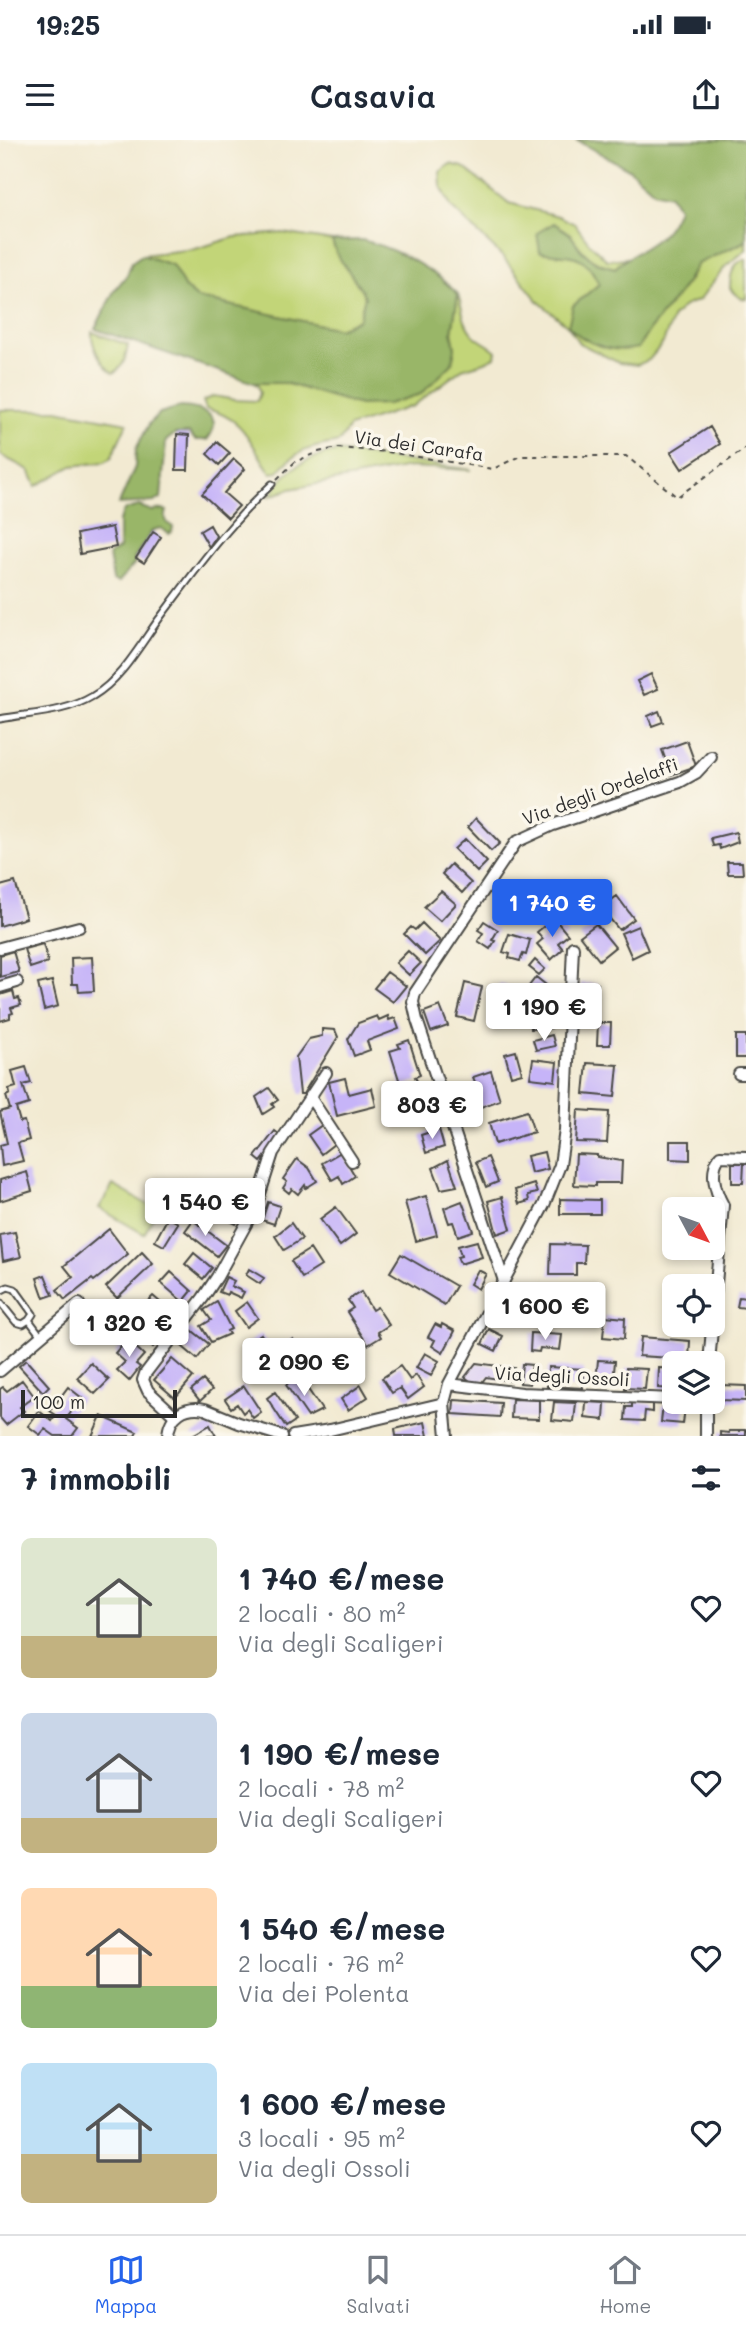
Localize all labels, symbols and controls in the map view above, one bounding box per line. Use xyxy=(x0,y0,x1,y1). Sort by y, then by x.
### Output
text: 19:25 xyxy=(35,8,100,42)
text: Casavia xyxy=(310,74,436,116)
icon: menu xyxy=(21,76,59,114)
icon: share xyxy=(687,76,725,114)
street label: Via dei Carafa xyxy=(353,424,485,466)
street label: Via degli Ordelaffi xyxy=(519,752,681,830)
pin: 1 740 € xyxy=(487,880,617,939)
text: 1 740 € xyxy=(508,887,596,917)
pin: 1 190 € xyxy=(479,984,609,1043)
text: 1 190 € xyxy=(502,991,586,1021)
pin: 803 € xyxy=(383,1082,481,1141)
text: 803 € xyxy=(397,1089,467,1119)
pin: 1 540 € xyxy=(140,1178,270,1238)
text: 1 540 € xyxy=(161,1186,249,1216)
north arrow xyxy=(662,1197,724,1260)
map controls xyxy=(662,1197,725,1414)
button: locate xyxy=(662,1274,725,1337)
pin: 1 600 € xyxy=(480,1282,610,1342)
text: 1 600 € xyxy=(501,1290,589,1320)
pin: 1 320 € xyxy=(64,1300,194,1359)
text: 1 320 € xyxy=(86,1307,172,1337)
pin: 2 090 € xyxy=(239,1338,369,1398)
text: 2 090 € xyxy=(258,1346,350,1376)
button: layers xyxy=(662,1351,725,1414)
street label: Via degli Ossoli xyxy=(494,1360,630,1392)
scale bar xyxy=(21,1387,177,1419)
text: 100 m xyxy=(32,1389,85,1414)
text: 7 immobili xyxy=(21,1458,172,1498)
icon: filters xyxy=(687,1459,725,1497)
text: 1 740 €/mese xyxy=(238,1558,444,1598)
icon: home xyxy=(77,1566,161,1650)
icon: heart xyxy=(687,1589,725,1627)
text: 2 locali · 80 m² xyxy=(238,1598,406,1628)
text: Via degli Scaligeri xyxy=(238,1628,444,1658)
text: 1 190 €/mese xyxy=(238,1733,440,1773)
icon: home xyxy=(77,1741,161,1825)
icon: heart xyxy=(687,1764,725,1802)
text: 2 locali · 78 m² xyxy=(238,1773,404,1803)
text: Via degli Scaligeri xyxy=(238,1803,444,1833)
text: 1 540 €/mese xyxy=(238,1908,445,1948)
icon: home xyxy=(77,1916,161,2000)
icon: heart xyxy=(687,1939,725,1977)
text: 2 locali · 76 m² xyxy=(238,1948,404,1978)
text: Via dei Polenta xyxy=(238,1978,410,2008)
text: 1 600 €/mese xyxy=(238,2083,446,2123)
icon: home xyxy=(77,2091,161,2175)
icon: heart xyxy=(687,2114,725,2152)
text: 3 locali · 95 m² xyxy=(238,2123,405,2153)
text: Via degli Ossoli xyxy=(238,2153,411,2183)
tab: Mappa xyxy=(95,2251,157,2318)
tab: Salvati xyxy=(347,2251,410,2318)
tab: Home xyxy=(600,2251,651,2318)

